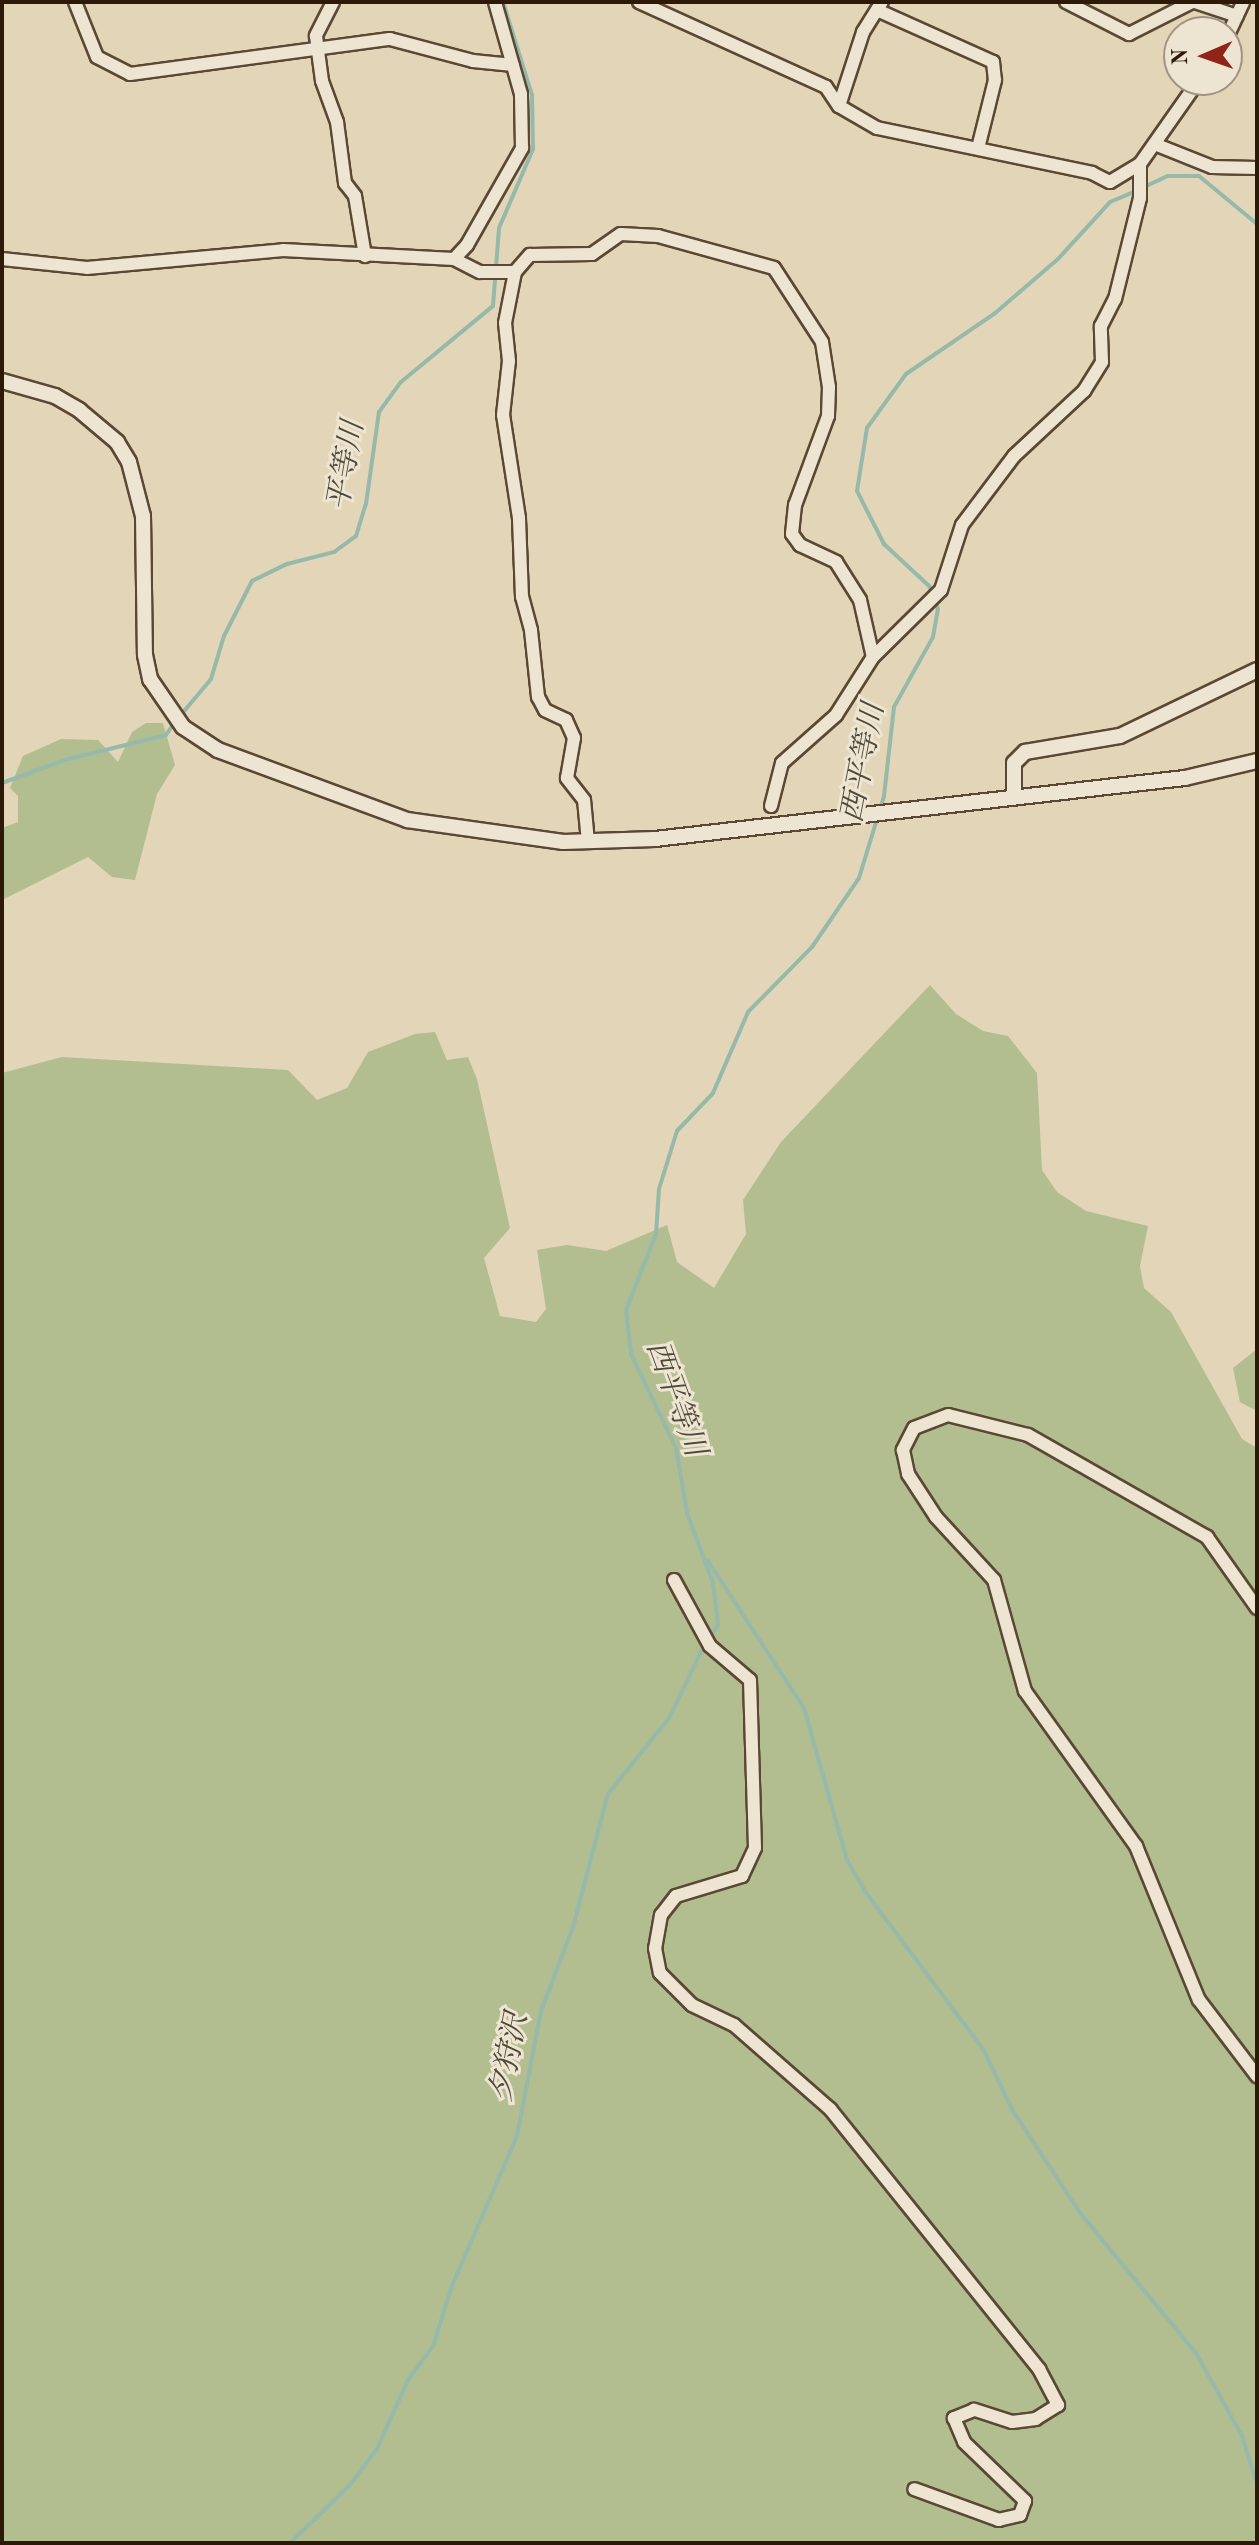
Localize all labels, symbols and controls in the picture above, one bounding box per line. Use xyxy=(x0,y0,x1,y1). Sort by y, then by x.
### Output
north arrow xyxy=(1163,16,1243,96)
text: N xyxy=(1170,48,1192,66)
water label: 平等川 xyxy=(321,419,373,513)
water label: 西平等川 xyxy=(835,701,893,825)
water label: 西平等川 xyxy=(638,1336,712,1462)
water label: 夕狩沢 xyxy=(484,2010,536,2106)

